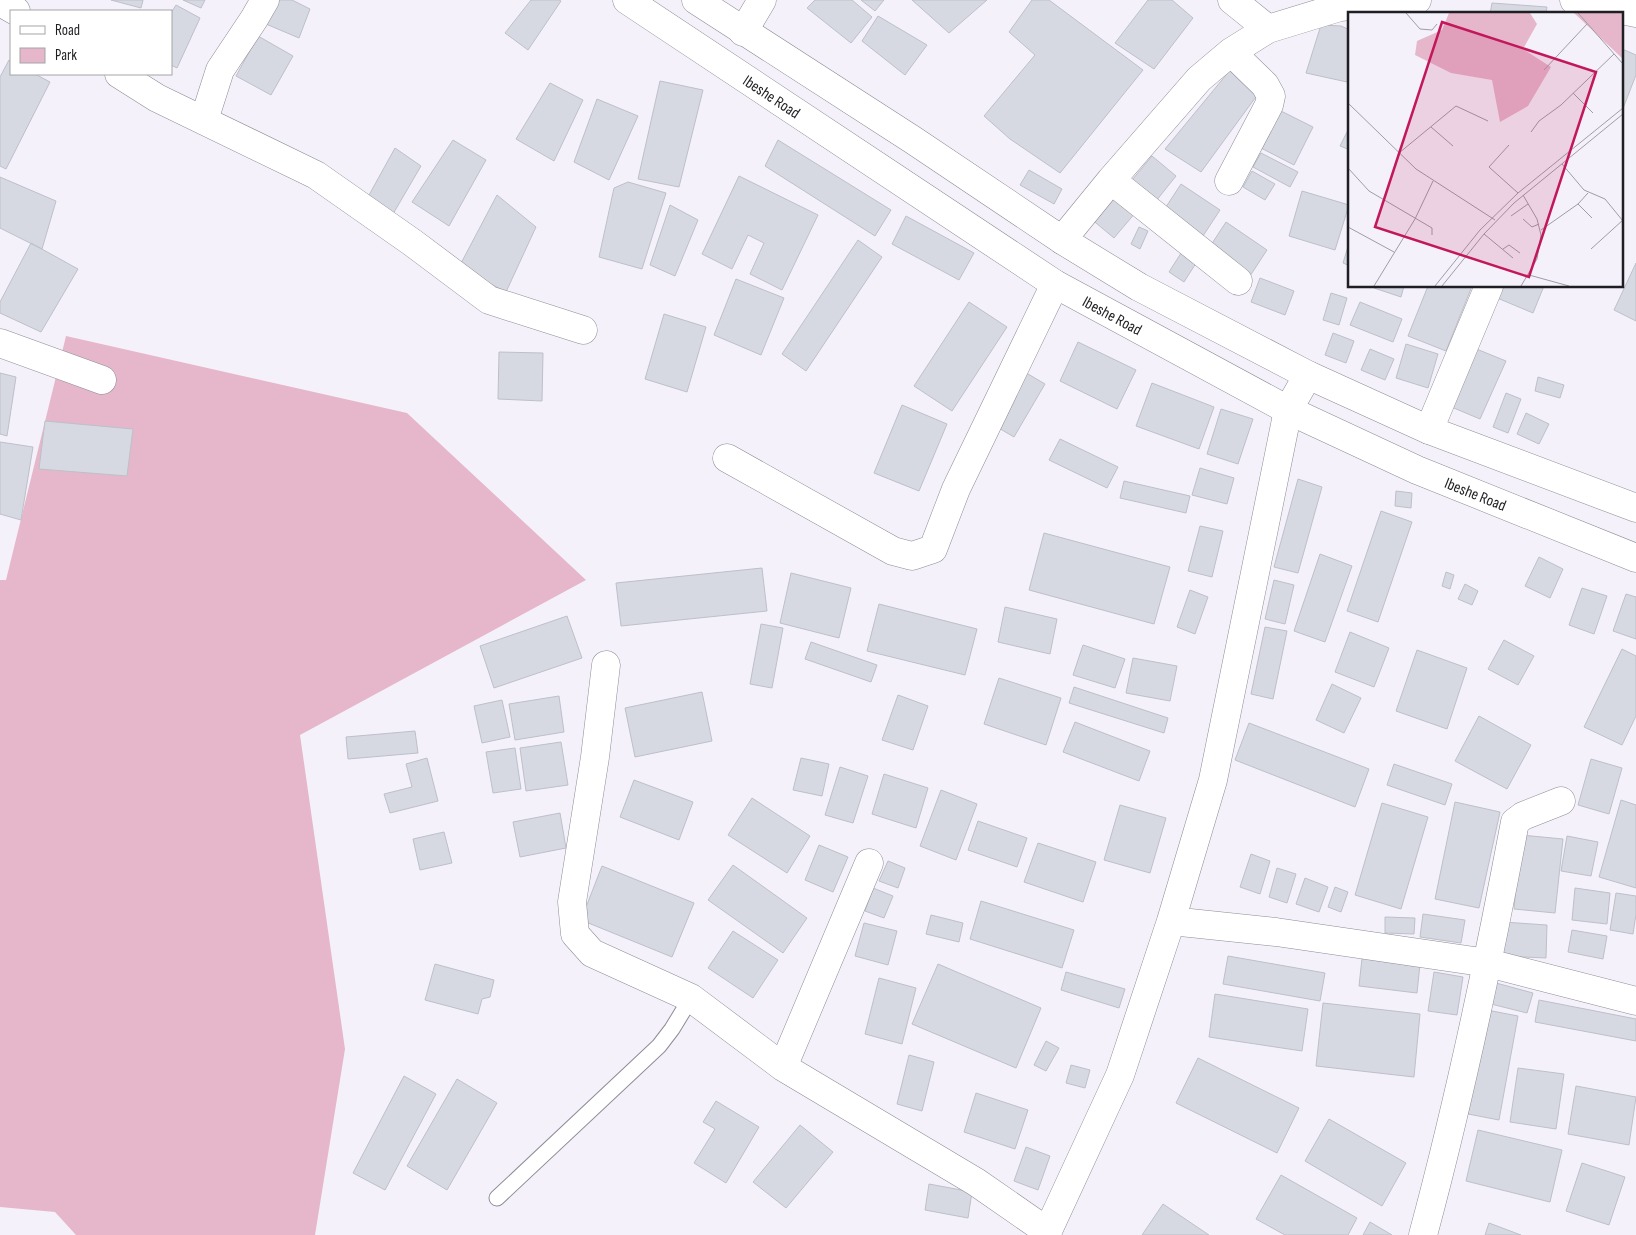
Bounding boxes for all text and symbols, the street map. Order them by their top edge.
legend [10,10,172,75]
inset map [1348,12,1624,288]
text: Road [55,21,80,40]
text: Park [55,46,77,65]
street label: Ibeshe Road [739,72,803,123]
street label: Ibeshe Road [1079,293,1145,340]
street label: Ibeshe Road [1442,474,1509,516]

